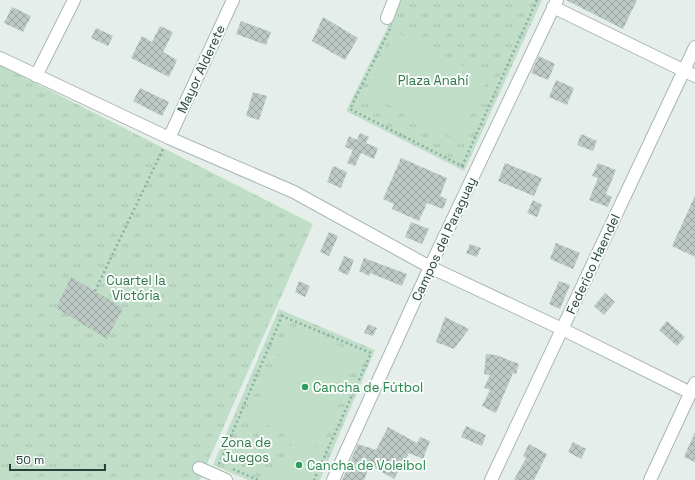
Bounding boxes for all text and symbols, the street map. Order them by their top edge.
street label: Mayor Alderete [173,22,229,116]
park label: Plaza Anahí [398,72,469,89]
street label: Campos del Paraguay [408,174,480,304]
street label: Federico Haendel [562,211,624,317]
park label: Cuartel la Victória [106,272,166,304]
place label: Cancha de Fútbol [313,379,423,396]
marker: Cancha de Fútbol [300,382,310,392]
park label: Zona de Juegos [221,434,271,466]
scale bar [10,446,105,472]
text: 50 m [16,452,44,468]
place label: Cancha de Voleibol [307,457,426,474]
marker: Cancha de Voleibol [294,460,304,470]

